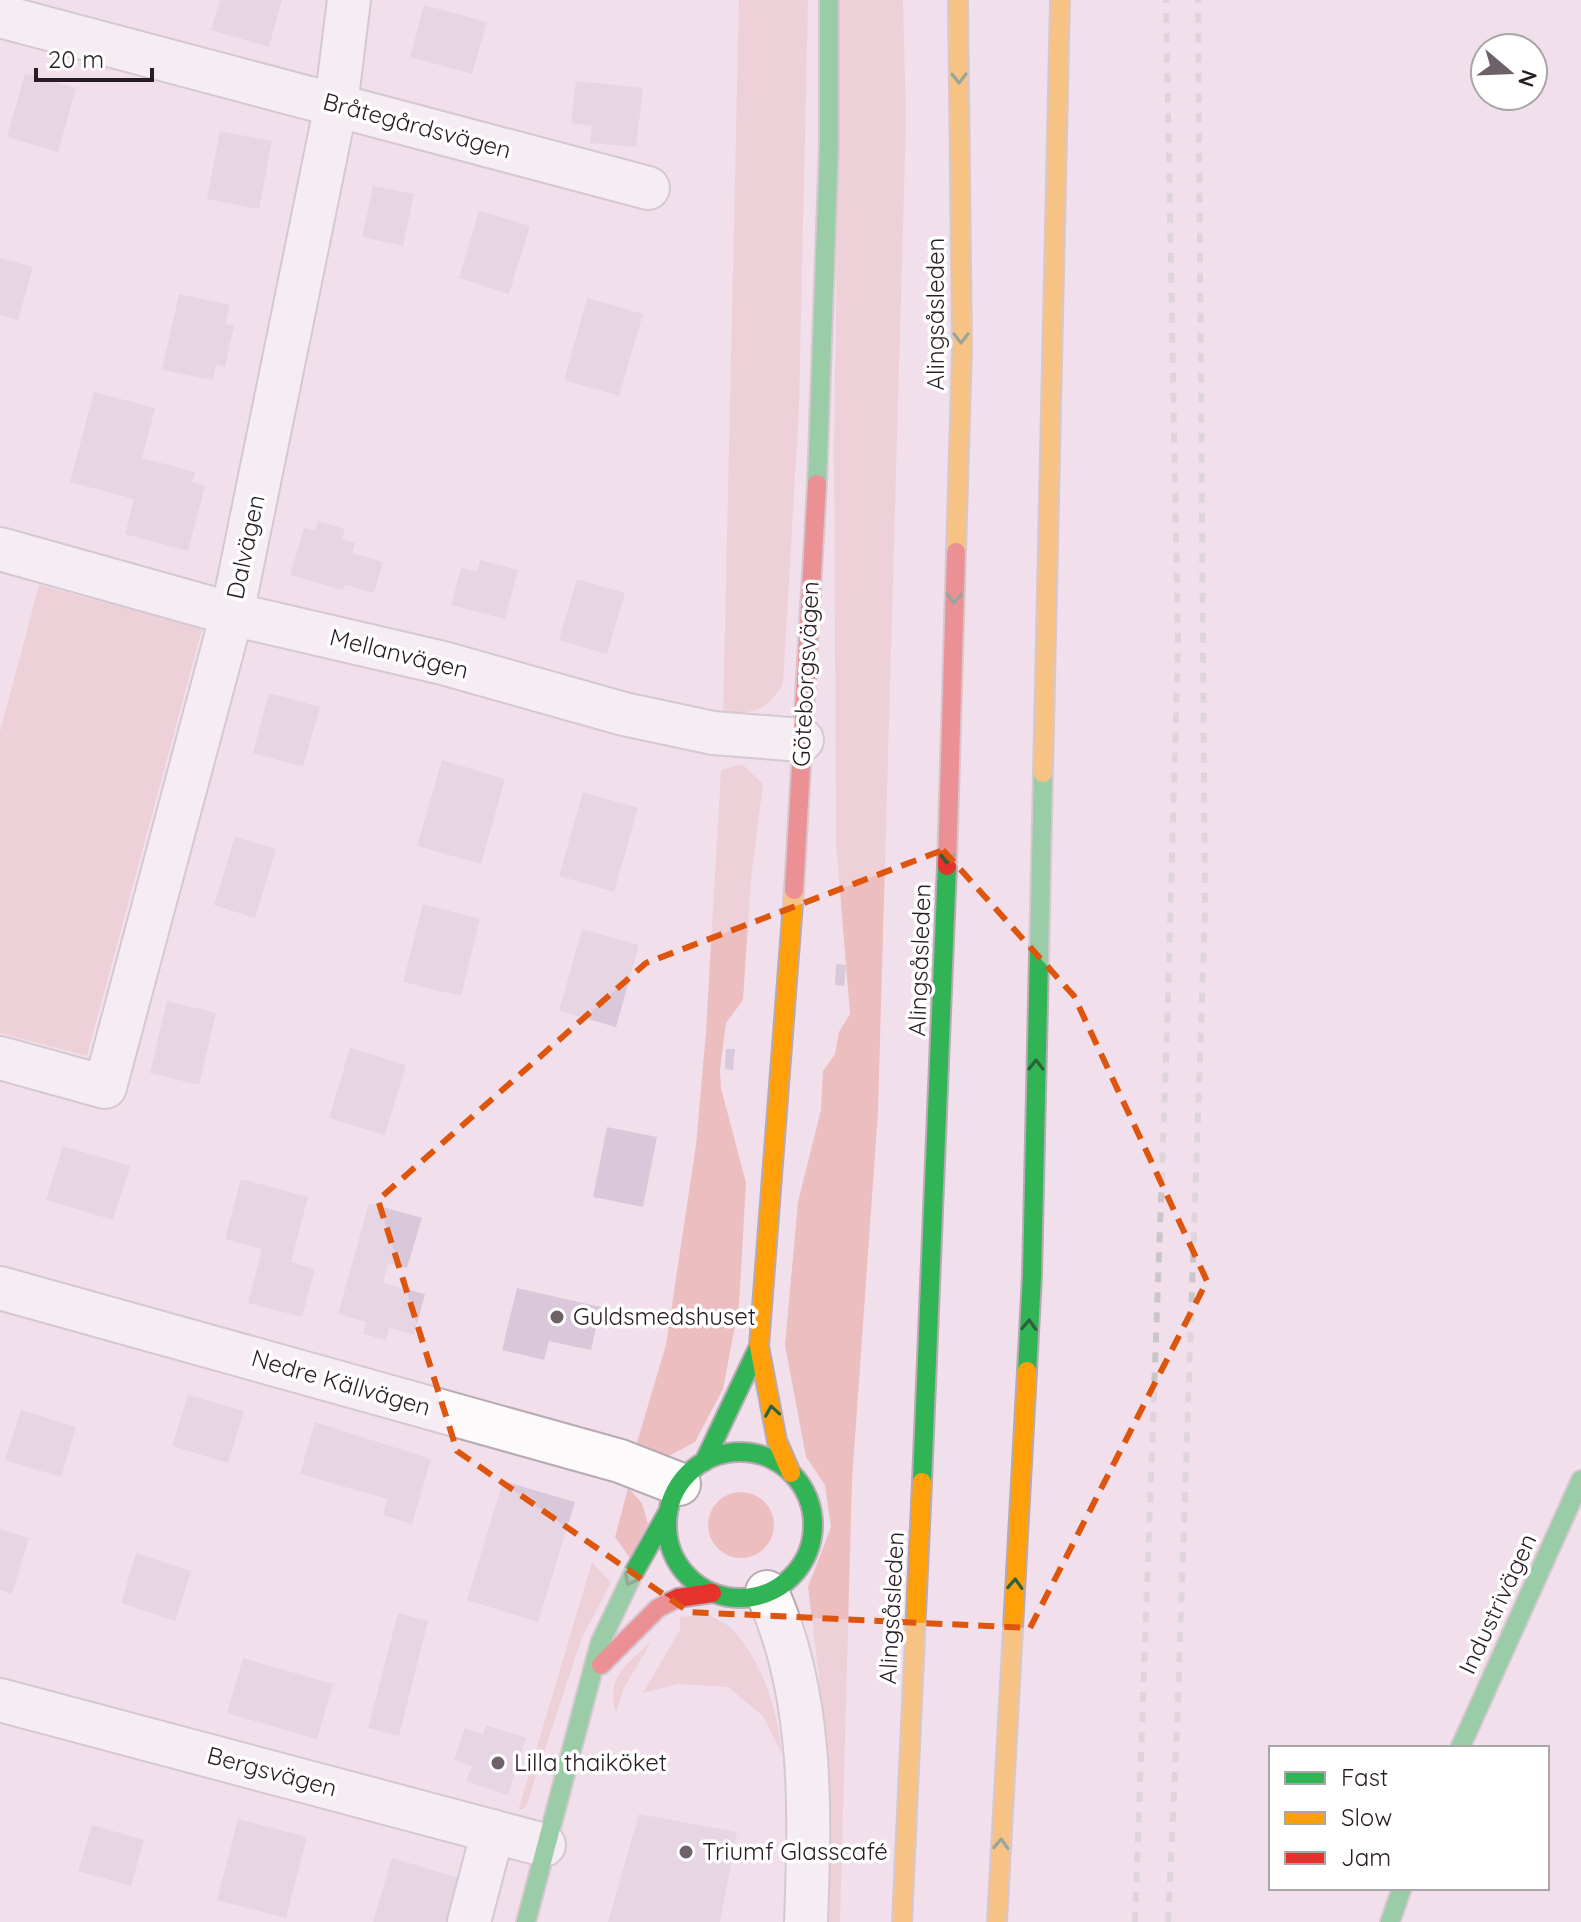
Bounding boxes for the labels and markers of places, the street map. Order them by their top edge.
place label: Guldsmedshuset [573,1301,756,1331]
marker: Guldsmedshuset [548,1308,566,1326]
place label: Lilla thaiköket [514,1747,667,1777]
marker: Lilla thaiköket [489,1754,507,1772]
place label: Triumf Glasscafé [702,1836,888,1866]
marker: Triumf Glasscafé [677,1843,695,1861]

